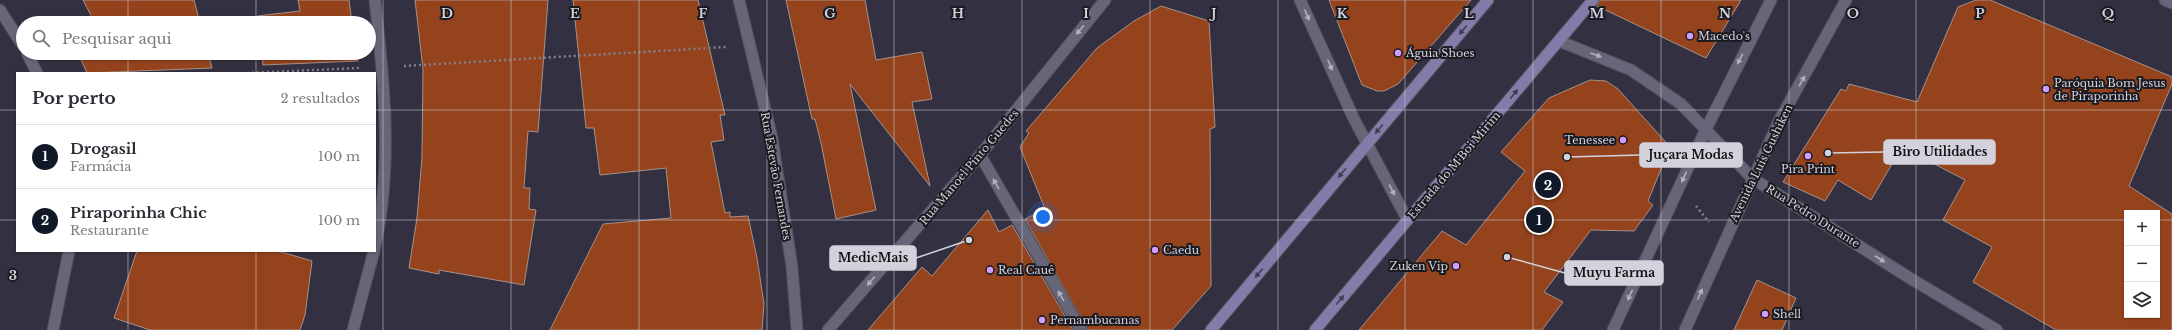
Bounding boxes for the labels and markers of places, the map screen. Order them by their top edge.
place label: Macedo's [1698,29,1750,43]
marker: Macedo's [1685,31,1695,41]
place label: Águia Shoes [1405,46,1475,60]
marker: Águia Shoes [1393,48,1403,58]
place label: Paróquia Bom Jesus de Piraporinha [2054,76,2166,103]
marker: Paróquia Bom Jesus de Piraporinha [2041,84,2051,94]
place label: Tenessee [1565,133,1615,147]
marker: Tenessee [1618,135,1628,145]
callout: Biro Utilidades [1884,140,1995,164]
callout: Juçara Modas [1640,143,1742,167]
marker: Pira Print [1803,151,1813,161]
place label: Pira Print [1781,162,1836,176]
pin: 2 [1535,170,1561,200]
pin: 1 [1526,205,1552,235]
place label: Caedu [1163,243,1200,257]
marker: Caedu [1150,245,1160,255]
callout: MedicMais [830,246,916,270]
place label: Zuken Vip [1390,259,1448,273]
marker: Zuken Vip [1451,261,1461,271]
callout: Muyu Farma [1565,261,1663,285]
place label: Real Cauê [998,263,1054,277]
marker: Real Cauê [985,265,995,275]
place label: Shell [1773,307,1802,321]
marker: Shell [1760,309,1770,319]
place label: Pernambucanas [1050,313,1139,327]
marker: Pernambucanas [1037,315,1047,325]

